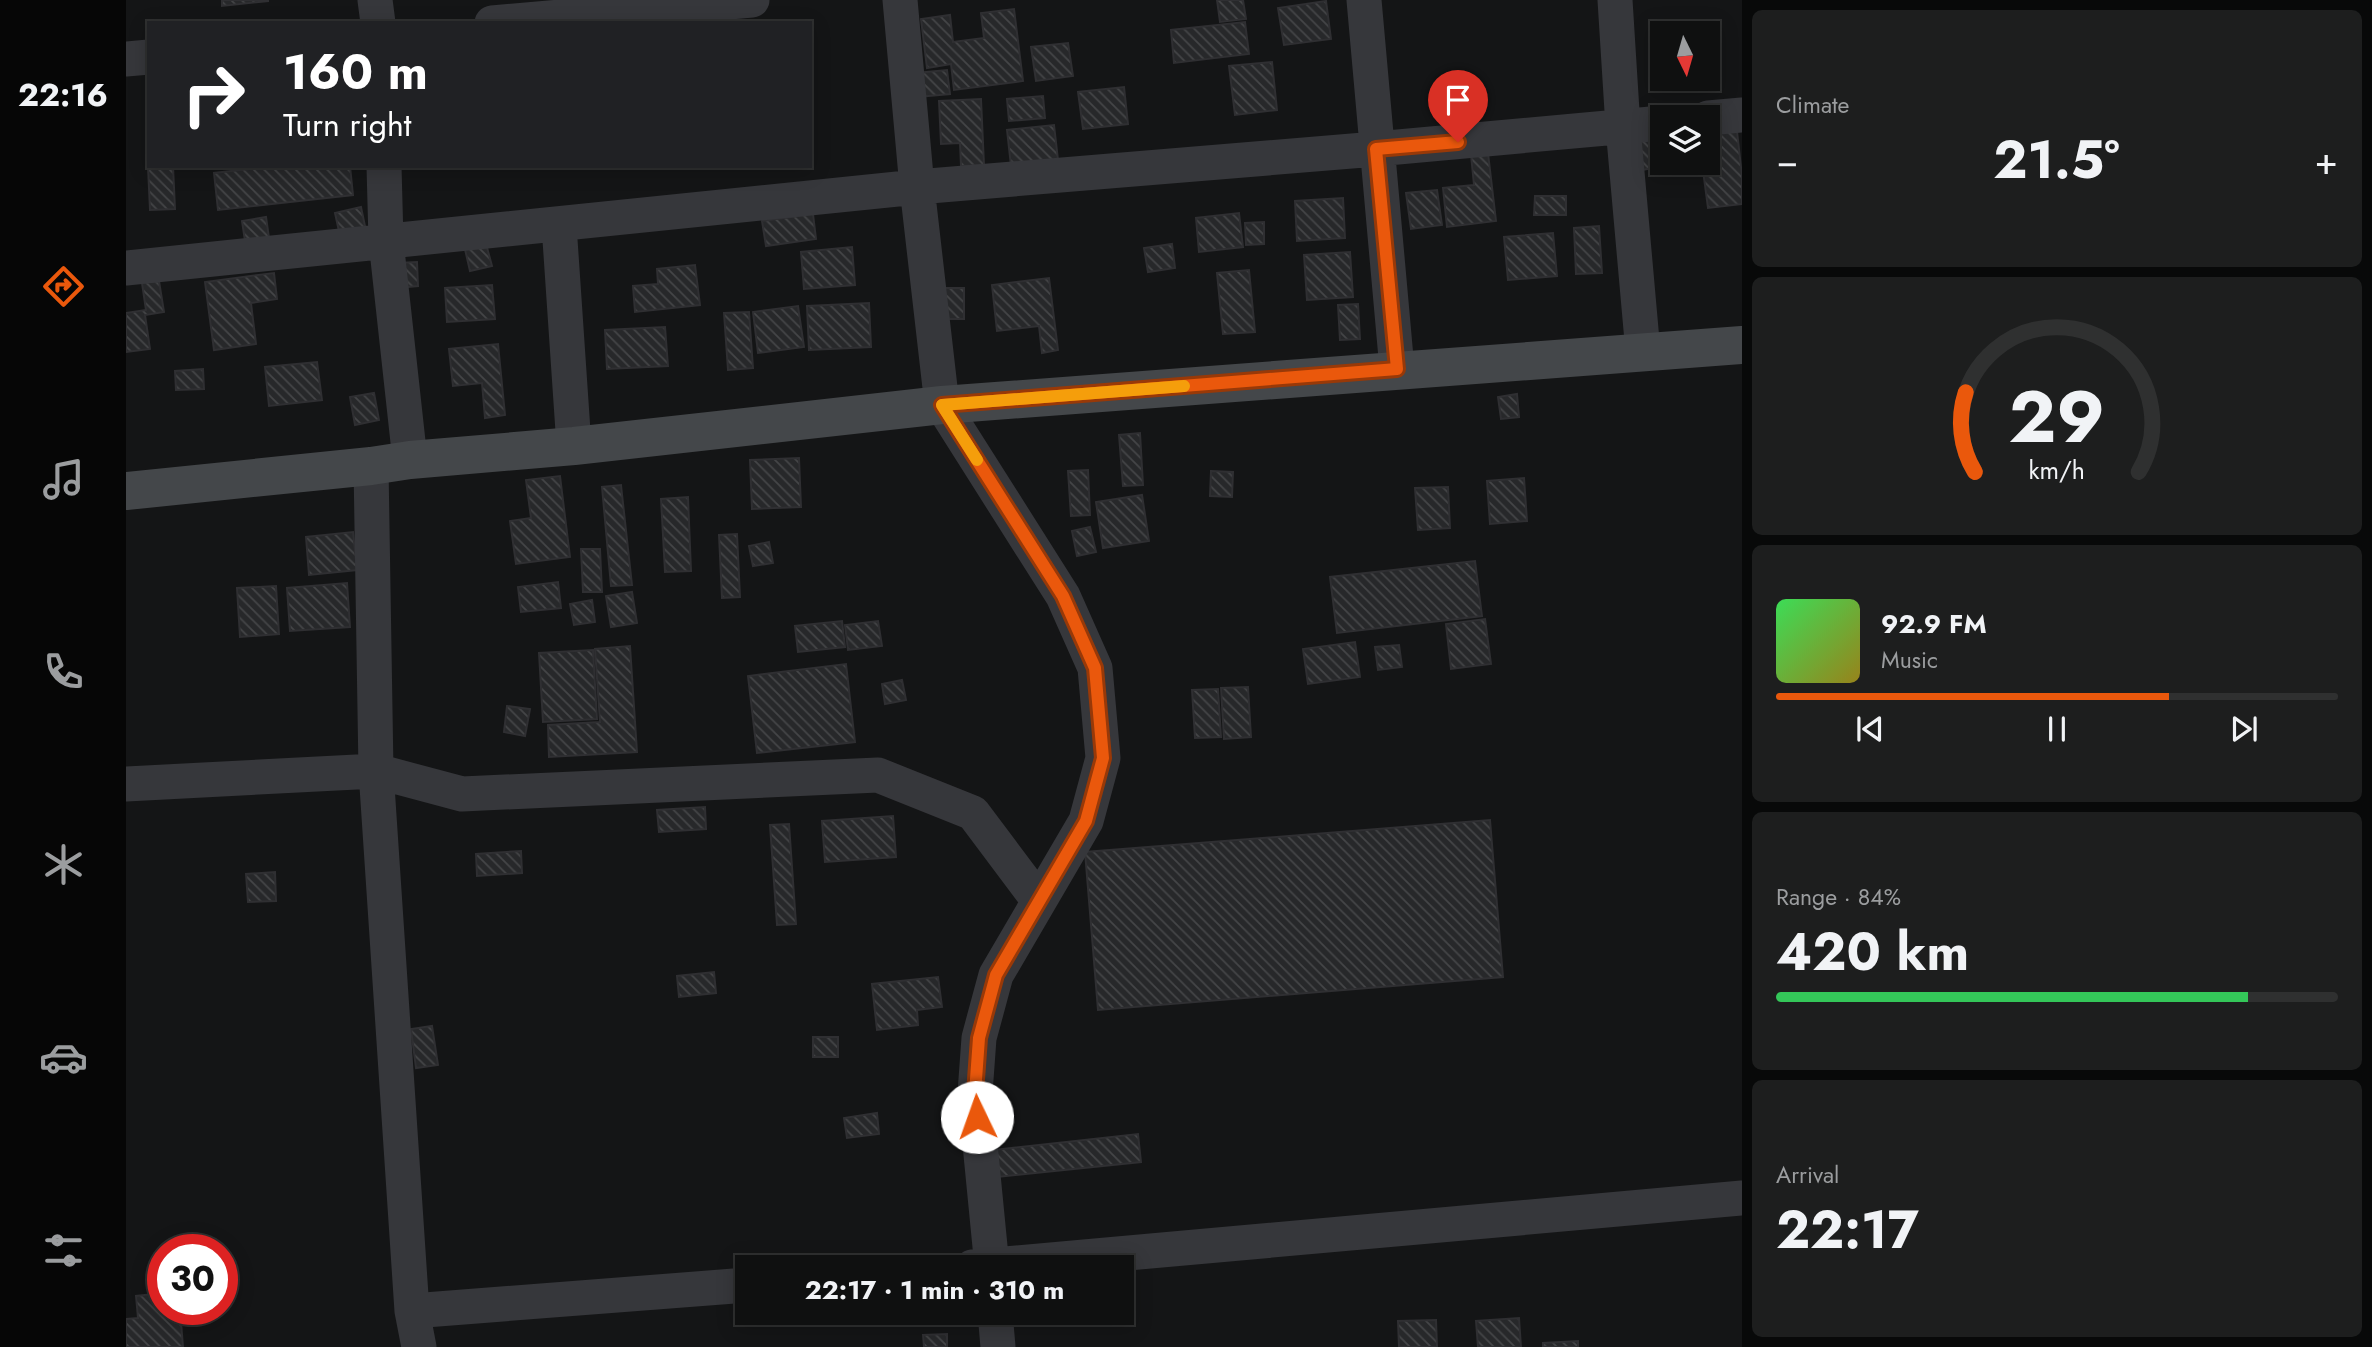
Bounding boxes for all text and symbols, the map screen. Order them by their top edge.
north arrow [1650,21,1720,91]
map controls [1650,21,1720,175]
text: 160 m [283,37,428,107]
icon: right [168,49,259,140]
pin [1428,70,1488,142]
text: 22:16 [18,72,108,118]
icon: arrive [1439,81,1477,119]
text: Climate [1776,88,1849,122]
text: Turn right [283,102,412,148]
button: layers [1650,105,1720,175]
text: 21.5° [1993,122,2120,198]
text: − [1776,133,1798,188]
text: + [2315,133,2338,188]
icon: directions [39,262,88,311]
text: 29 [2009,365,2105,470]
text: km/h [2029,452,2085,488]
icon: music [39,455,88,504]
text: 92.9 FM [1881,605,1987,643]
text: Music [1881,643,1938,677]
icon: phone [39,647,88,696]
icon: previous [1851,710,1889,748]
icon: pause [2038,710,2076,748]
icon: next [2225,710,2263,748]
icon: climate [39,840,88,889]
text: Range · 84% [1776,880,1901,914]
text: 420 km [1776,914,1969,990]
icon: car [39,1033,88,1082]
position arrow [940,1080,1014,1154]
text: Arrival [1776,1158,1839,1192]
text: 22:17 [1776,1192,1919,1268]
icon: filters [39,1226,88,1275]
speed limit sign: 30 [147,1234,238,1325]
text: 22:17 · 1 min · 310 m [805,1271,1064,1309]

